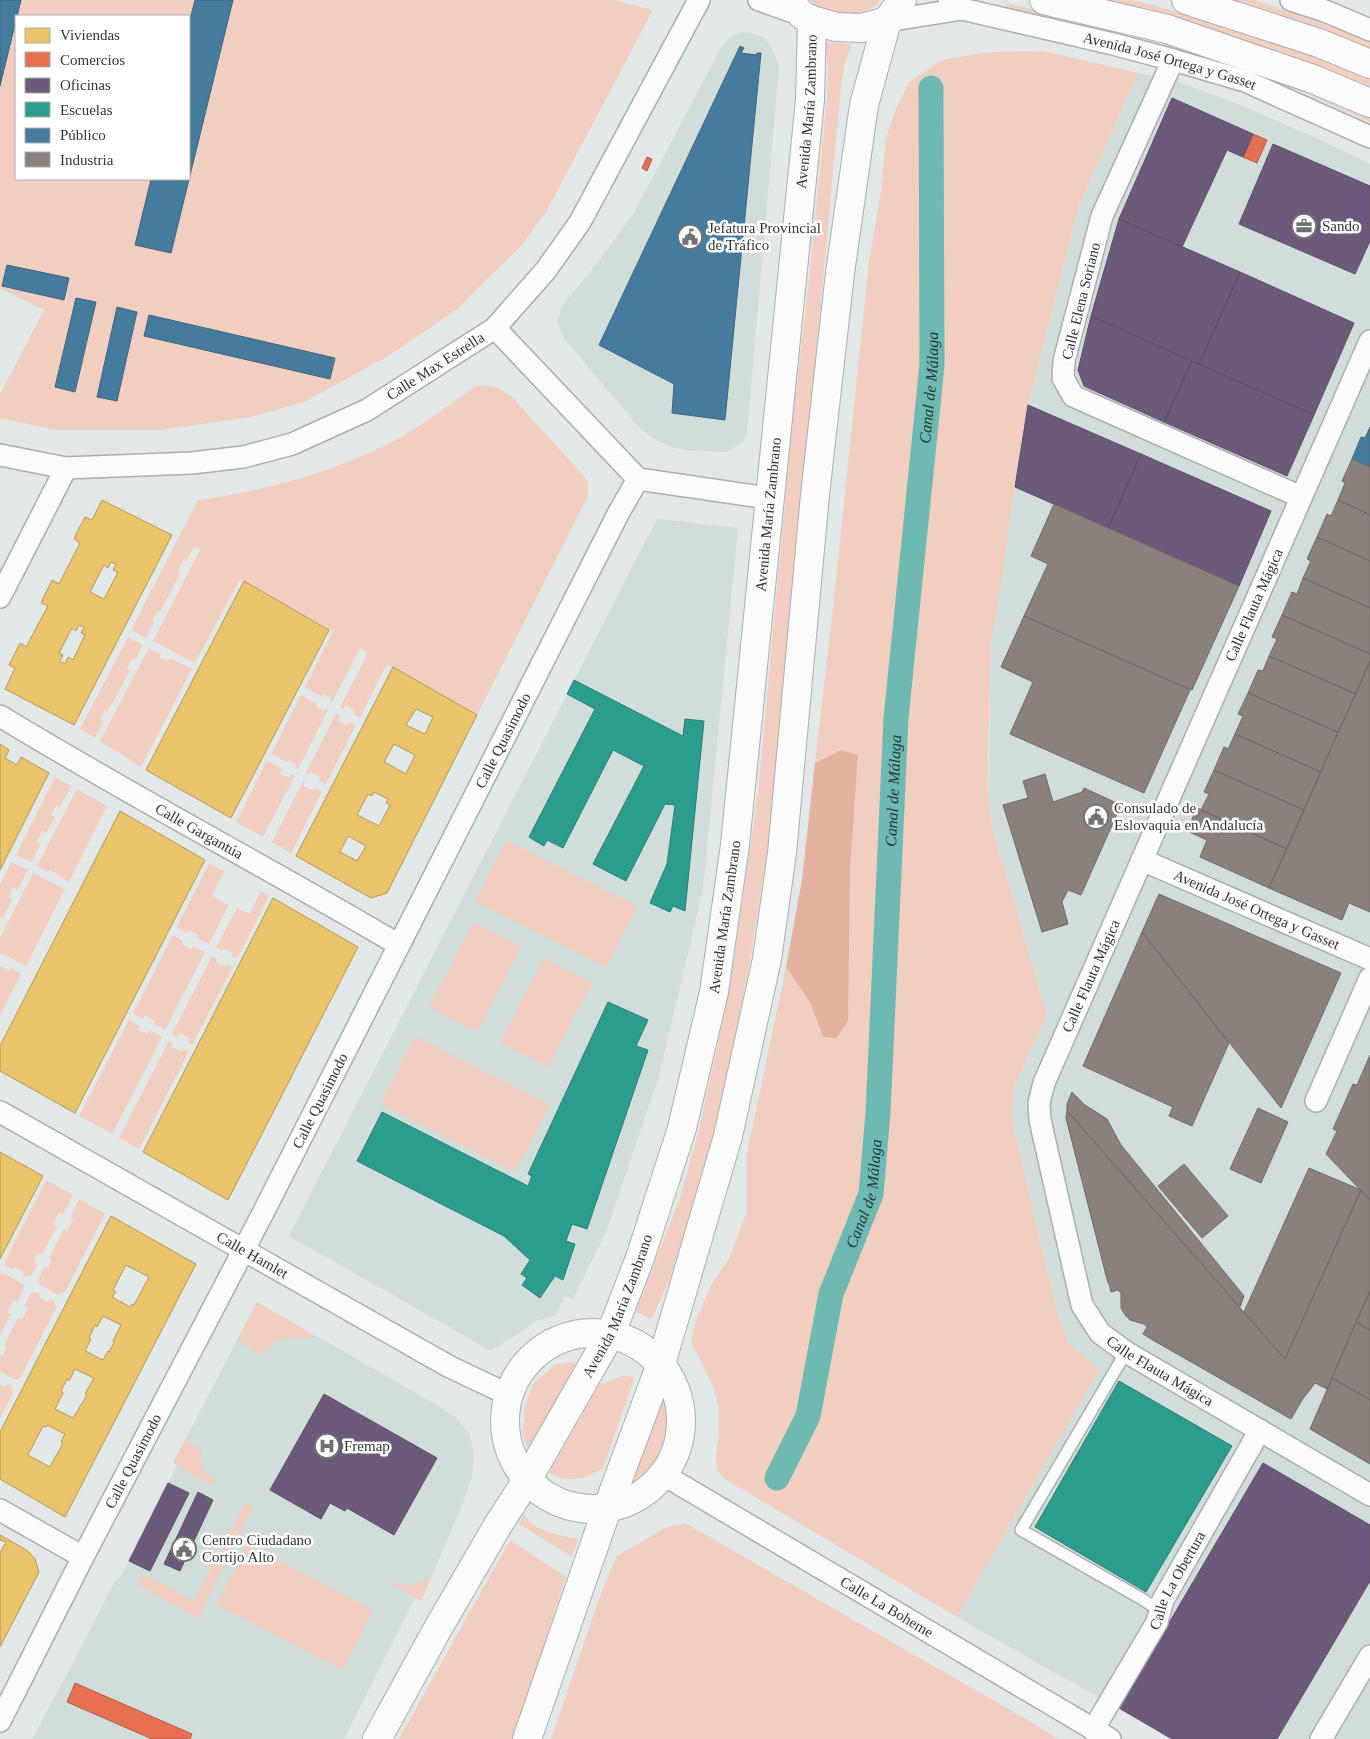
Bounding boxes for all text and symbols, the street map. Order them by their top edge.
legend [15,15,190,180]
text: Viviendas [60,27,120,43]
street label: Avenida José Ortega y Gasset [1082,29,1260,93]
street label: Avenida María Zambrano [793,34,820,189]
text: Comercios [60,52,125,68]
text: Oficinas [60,77,111,93]
text: Escuelas [60,102,113,118]
text: Público [60,127,106,143]
text: Industria [60,152,114,168]
office icon: Sando [1291,213,1317,239]
place label: Sando [1322,218,1360,234]
place label: Jefatura Provincial de Tráfico [708,220,821,253]
public building icon: Jefatura Provincial de Tráfico [677,224,703,250]
street label: Calle Elena Soriano [1059,241,1103,361]
street label: Calle Max Estrella [384,329,487,403]
water label: Canal de Málaga [916,332,942,444]
street label: Avenida María Zambrano [753,437,784,592]
street label: Calle Flauta Mágica [1222,546,1286,664]
street label: Calle Quasimodo [472,690,534,791]
water label: Canal de Málaga [882,734,905,847]
street label: Calle Gargantúa [153,800,246,862]
place label: Consulado de Eslovaquia en Andalucía [1114,800,1263,833]
public building icon: Consulado de Eslovaquia en Andalucía [1083,804,1109,830]
street label: Avenida María Zambrano [706,840,743,995]
street label: Avenida José Ortega y Gasset [1171,867,1343,953]
street label: Calle Flauta Mágica [1059,917,1123,1035]
street label: Calle Quasimodo [289,1050,351,1151]
water label: Canal de Málaga [842,1139,885,1250]
street label: Calle Hamlet [214,1228,292,1282]
street label: Avenida María Zambrano [579,1232,655,1380]
street label: Calle Flauta Mágica [1103,1332,1216,1409]
street label: Calle Quasimodo [102,1411,165,1511]
hospital icon: Fremap [314,1433,340,1459]
place label: Fremap [344,1438,390,1454]
street label: Calle La Obertura [1146,1528,1209,1633]
place label: Centro Ciudadano Cortijo Alto [202,1532,312,1565]
public building icon: Centro Ciudadano Cortijo Alto [171,1536,197,1562]
street label: Calle La Boheme [838,1573,936,1641]

